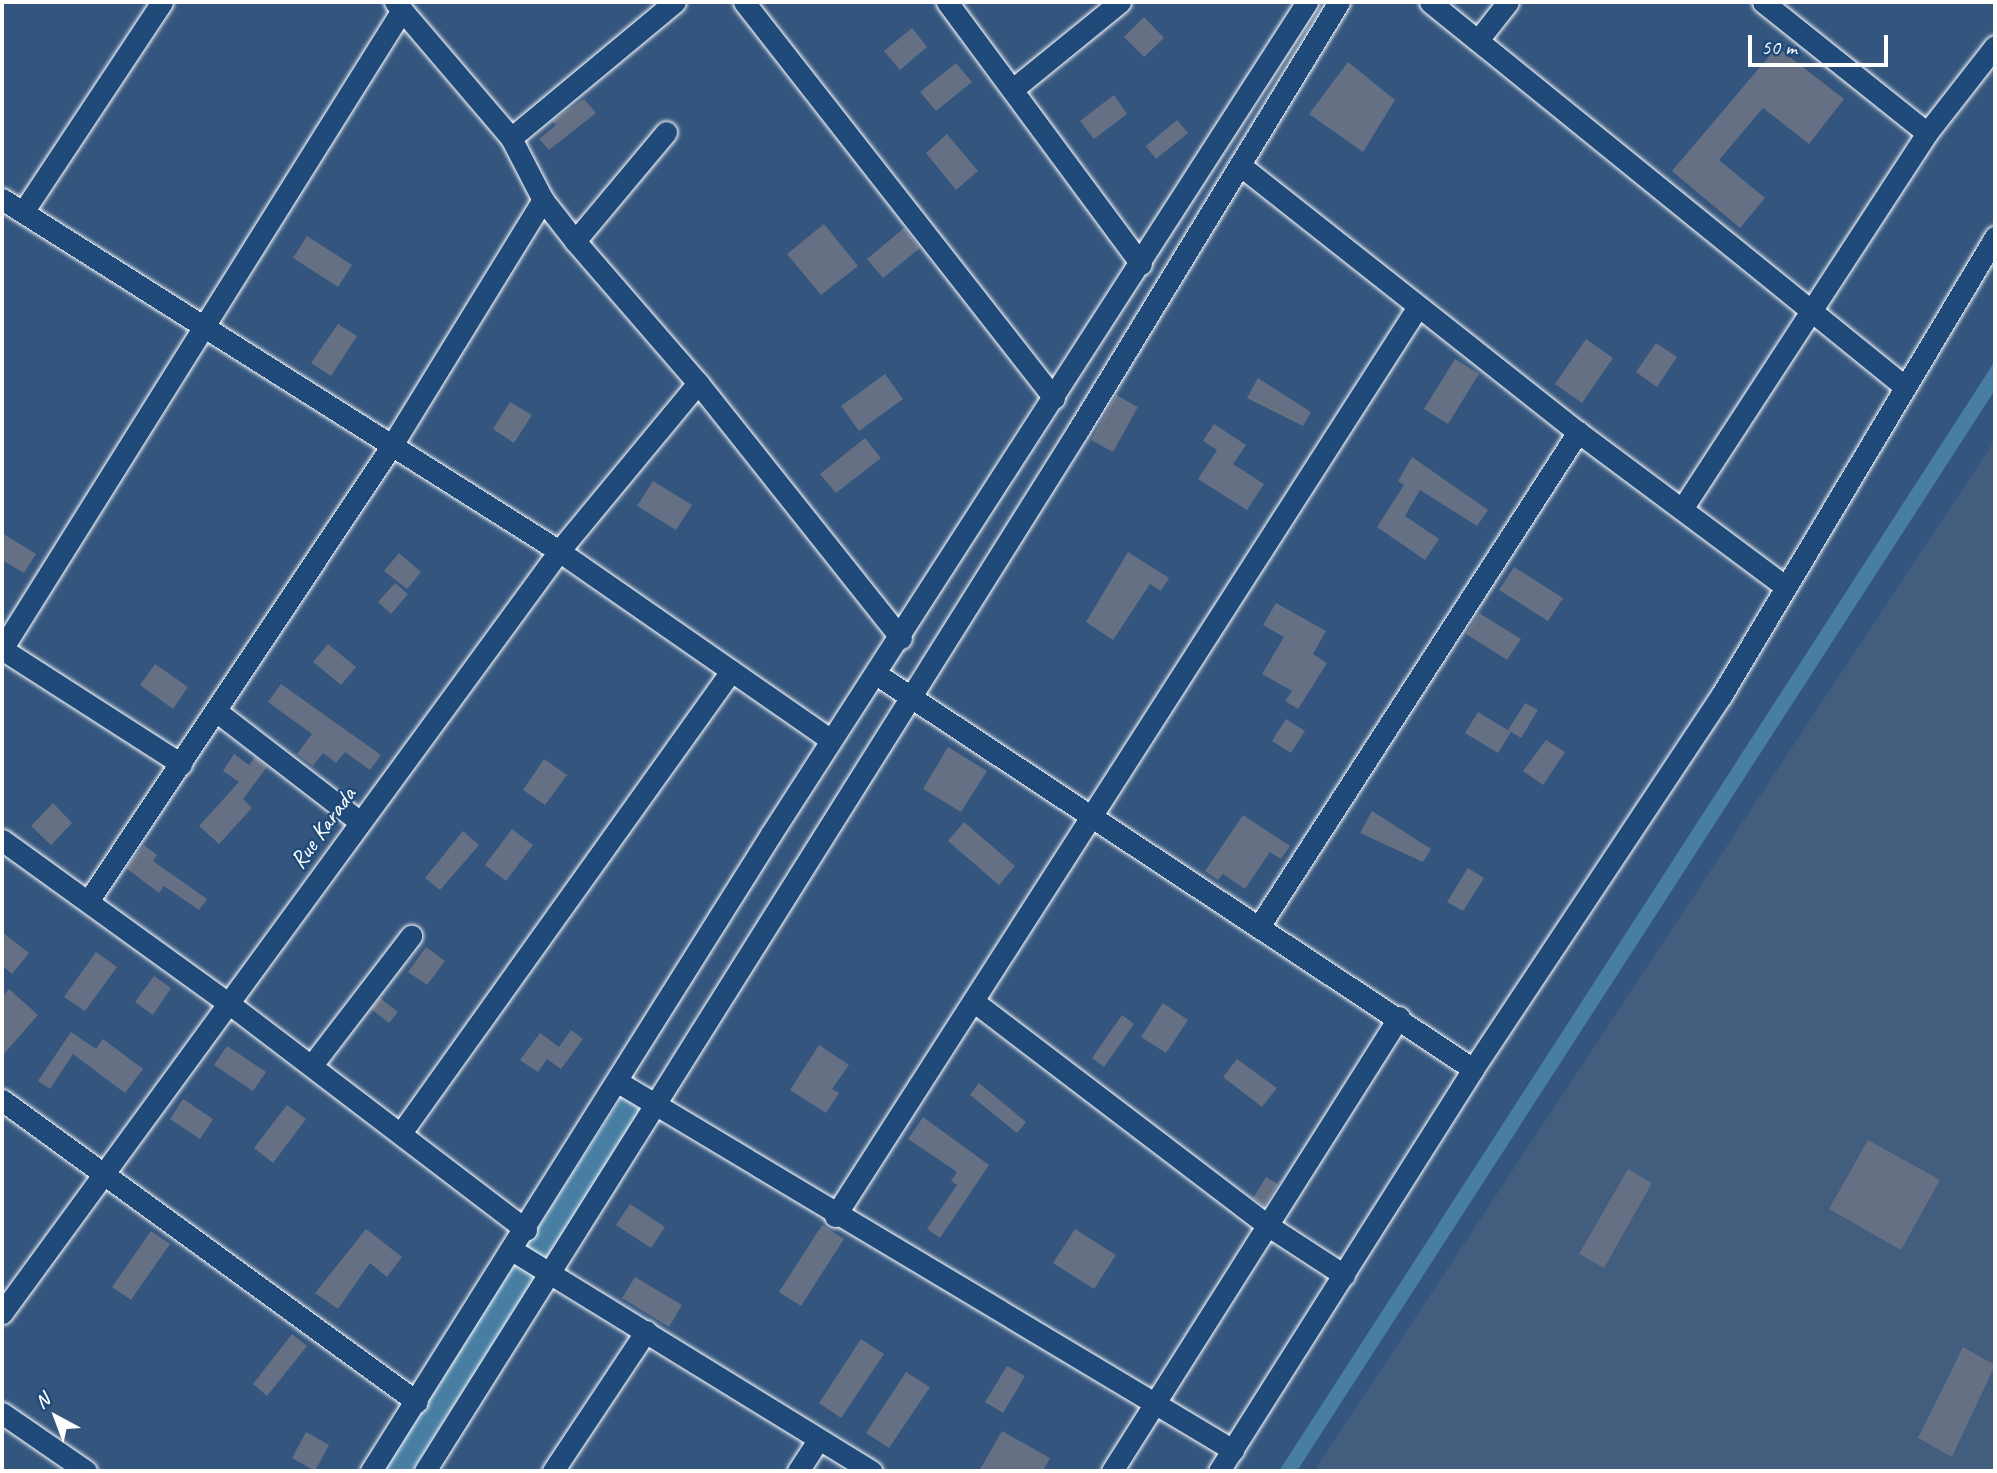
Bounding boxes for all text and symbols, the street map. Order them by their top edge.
scale bar [1752,21,1892,65]
text: 50 m [1761,34,1797,60]
street label: Rue Karada [284,782,362,874]
north arrow [21,1382,91,1452]
text: N [30,1388,55,1414]

